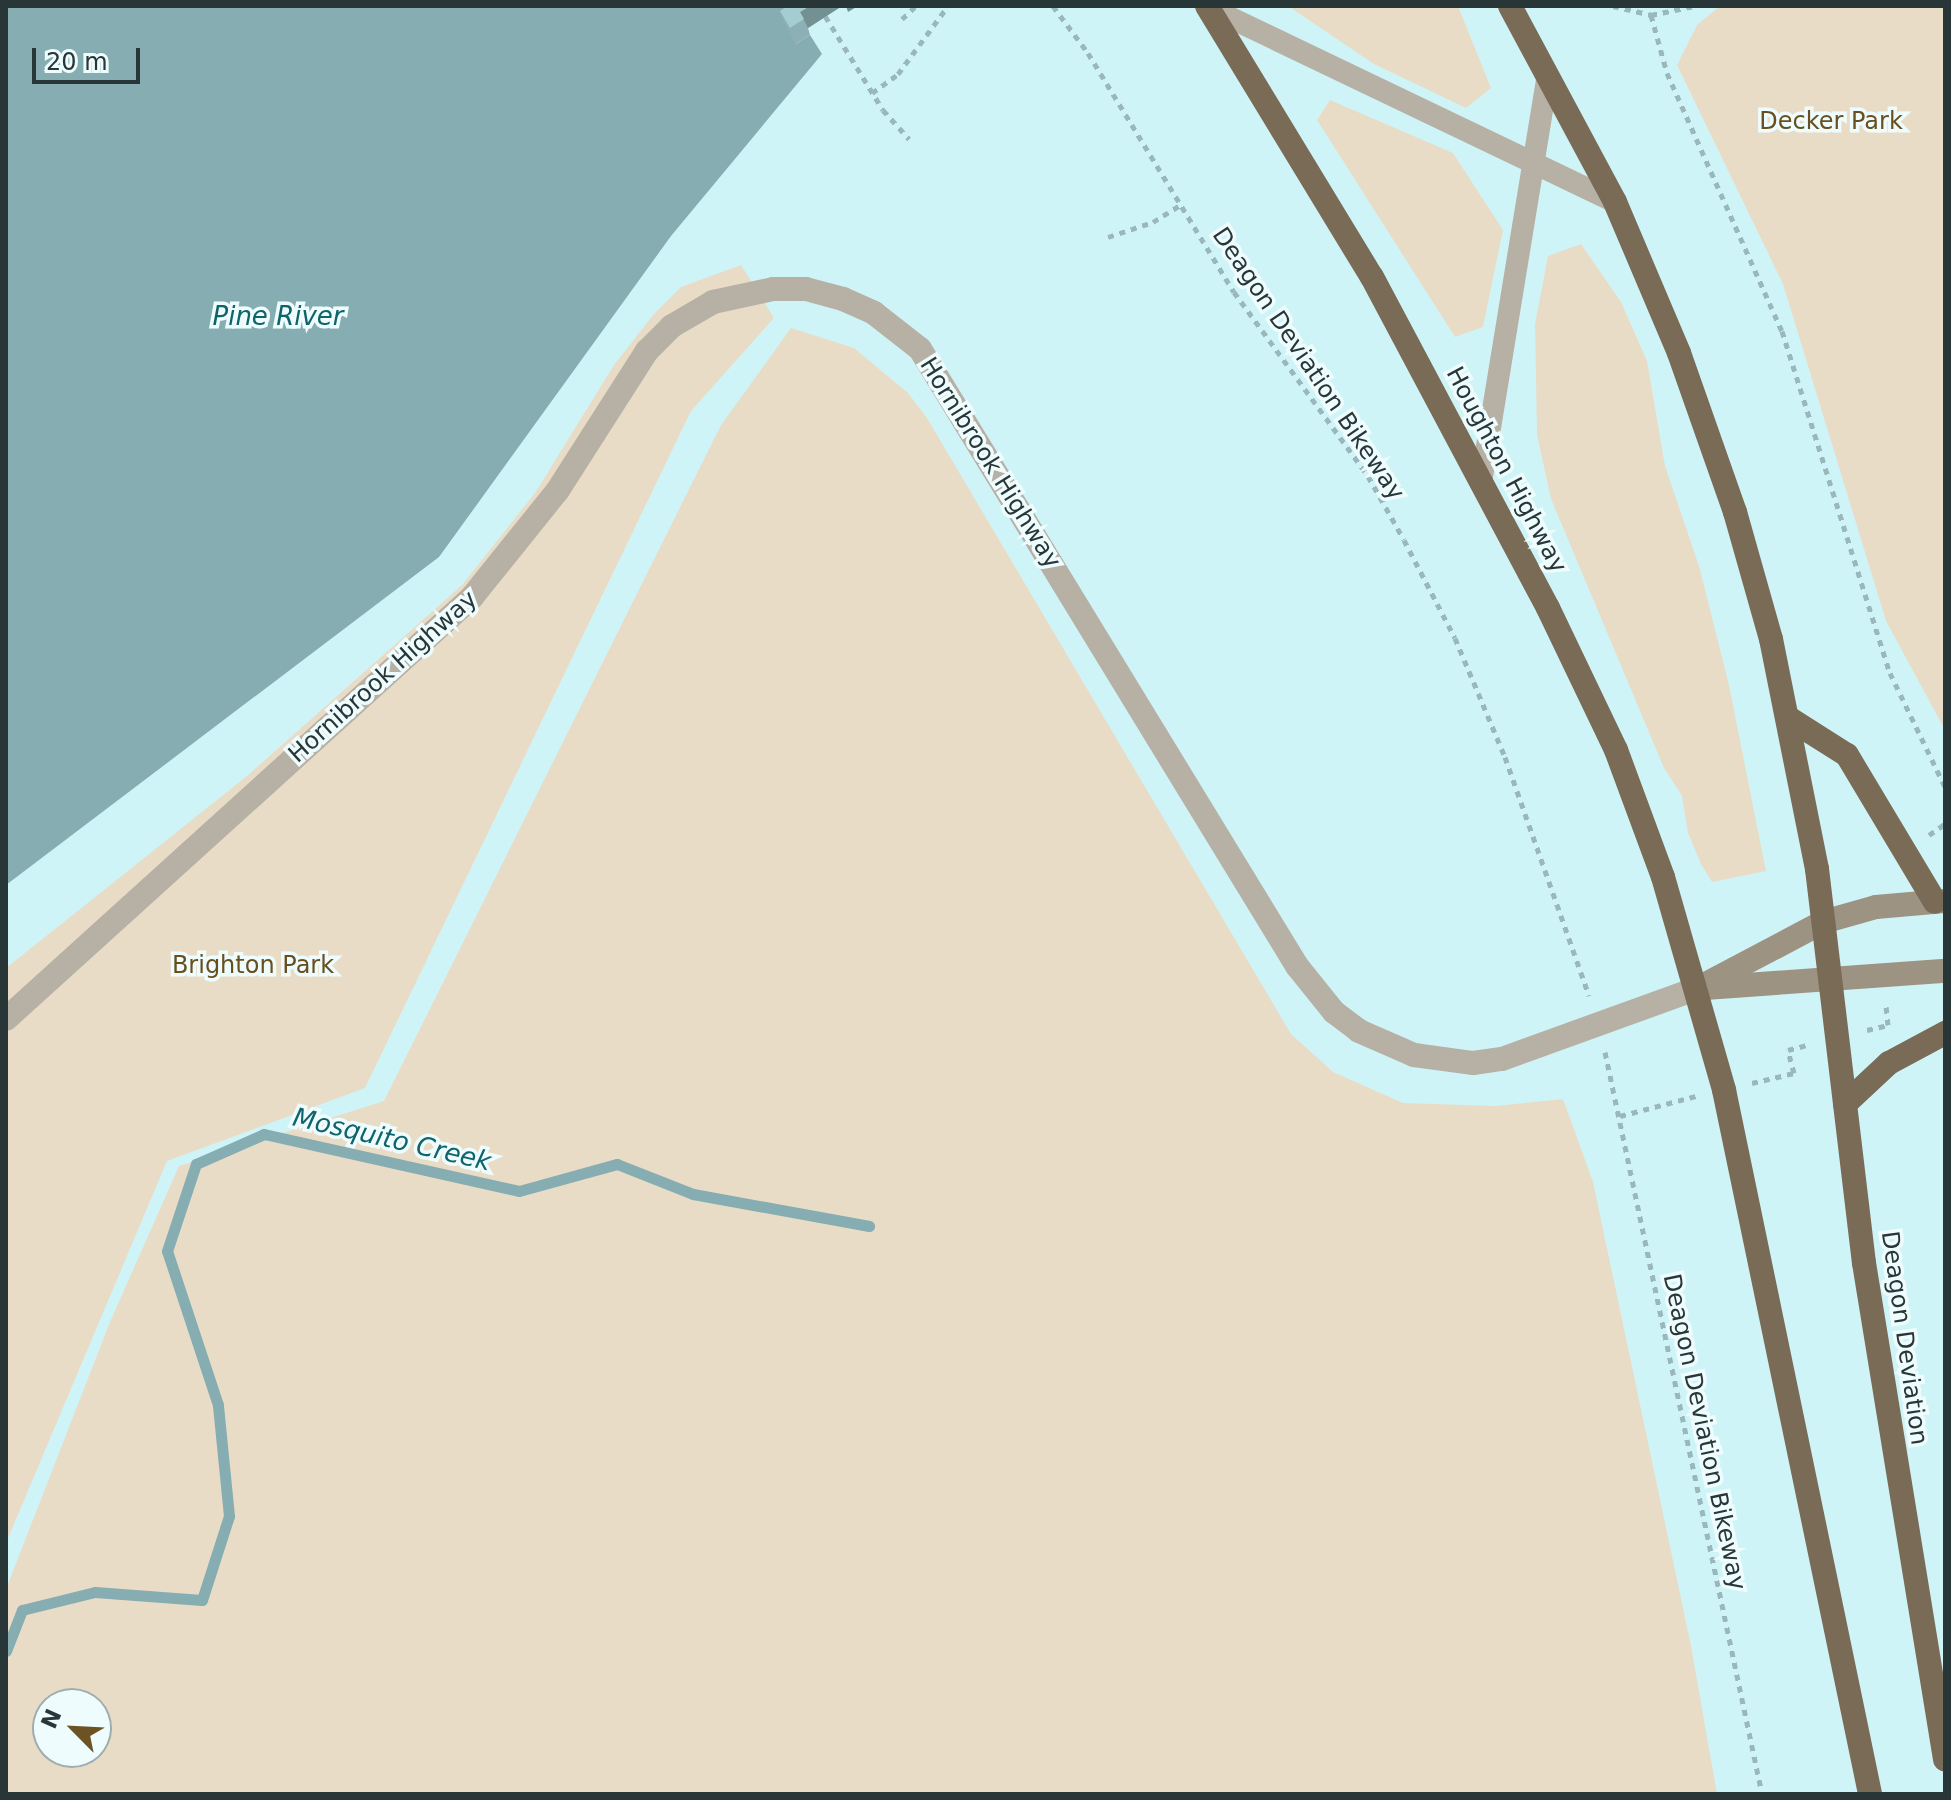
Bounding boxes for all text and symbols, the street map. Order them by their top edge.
scale bar [36,32,144,82]
text: 20 m [46,48,108,76]
park label: Decker Park [1759,108,1903,136]
street label: Deagon Deviation Bikeway [1206,222,1410,506]
water label: Pine River [212,301,344,333]
street label: Hornibrook Highway [913,352,1067,574]
street label: Houghton Highway [1440,362,1572,578]
street label: Hornibrook Highway [283,585,483,769]
park label: Brighton Park [172,952,334,980]
water label: Mosquito Creek [290,1102,494,1178]
street label: Deagon Deviation [1875,1229,1933,1447]
street label: Deagon Deviation Bikeway [1656,1271,1752,1593]
north arrow [32,1688,112,1768]
text: N [36,1705,67,1732]

